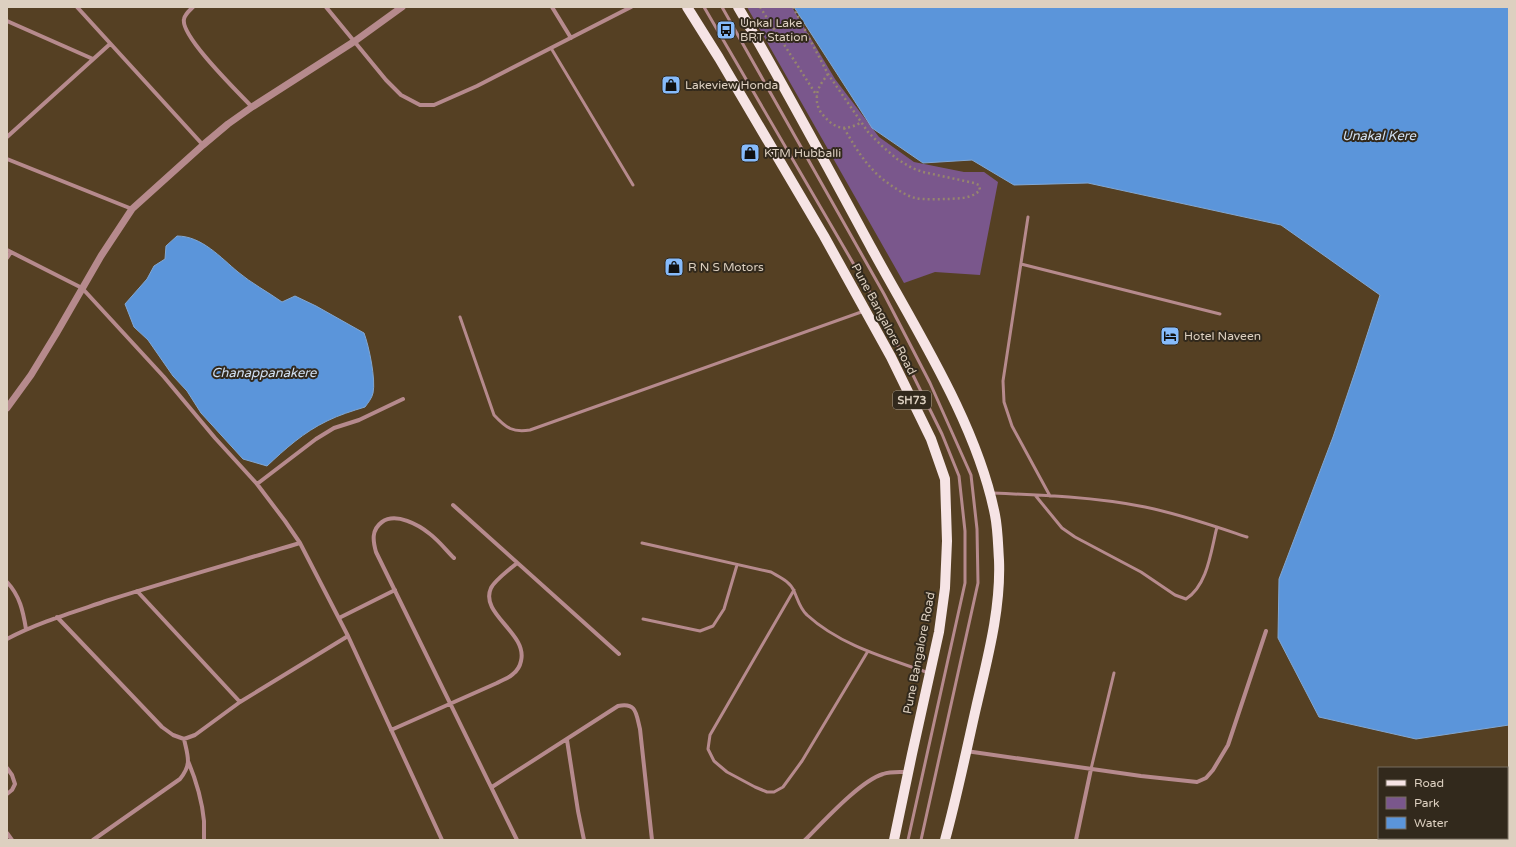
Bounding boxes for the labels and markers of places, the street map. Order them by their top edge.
place label: Unkal Lake BRT Station [740,16,808,44]
bus stop icon: Unkal Lake BRT Station [715,19,737,41]
shop icon: Lakeview Honda [660,74,682,96]
place label: Lakeview Honda [685,78,778,92]
shop icon: KTM Hubballi [739,142,761,164]
place label: KTM Hubballi [764,146,841,160]
shop icon: R N S Motors [663,256,685,278]
place label: R N S Motors [688,260,764,274]
hotel icon: Hotel Naveen [1159,325,1181,347]
place label: Hotel Naveen [1184,329,1261,343]

